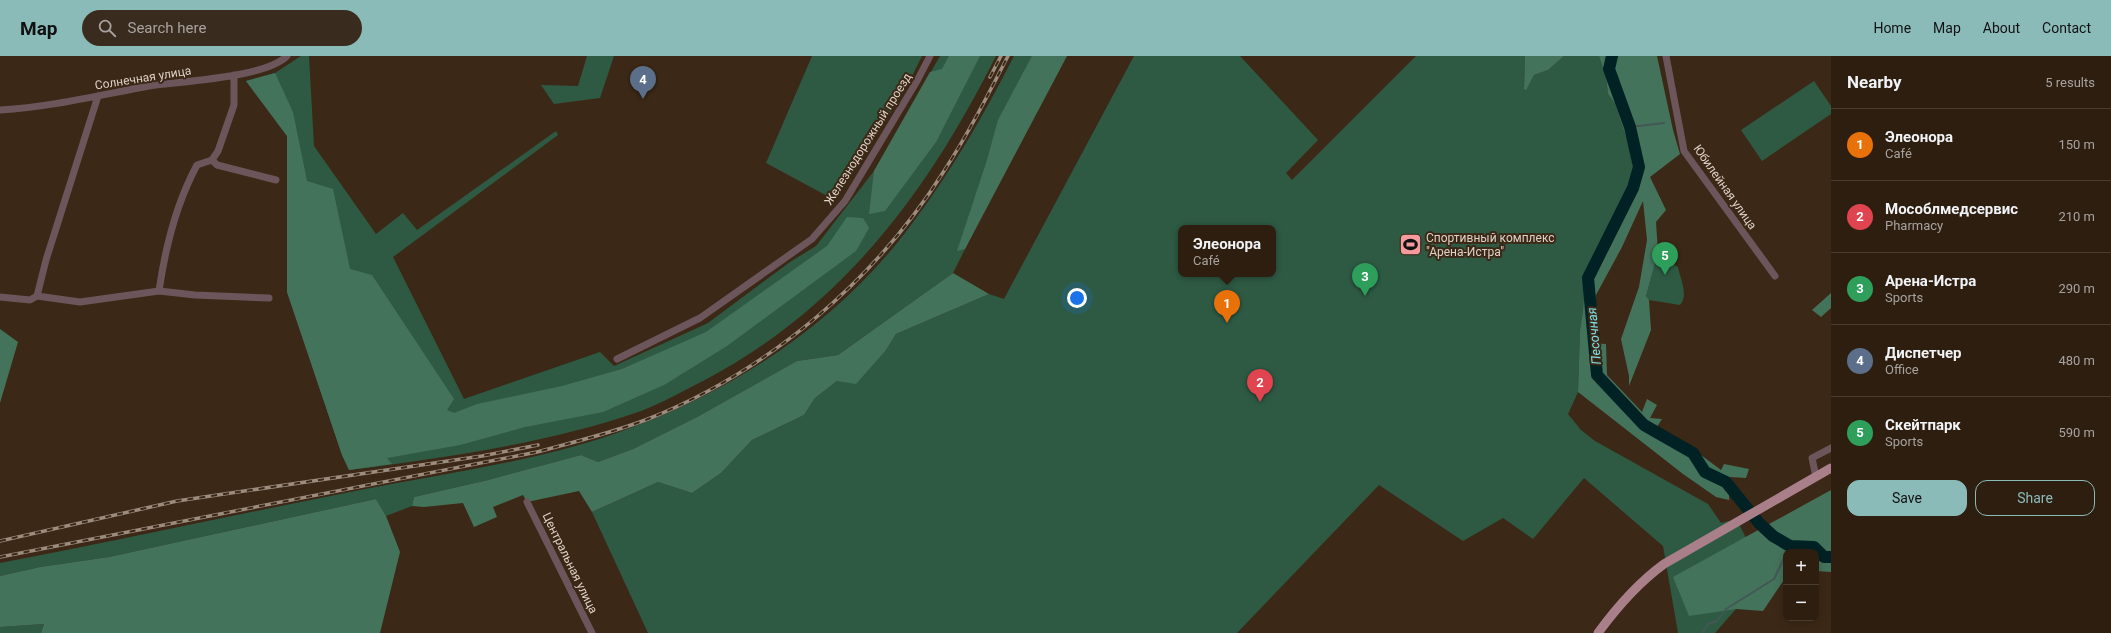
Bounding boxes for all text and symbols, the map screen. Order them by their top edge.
search box [82,10,362,46]
text: Map [20,17,58,40]
icon: search [96,17,118,39]
text: Search here [128,19,206,37]
text: Home [1873,20,1911,36]
text: Map [1933,20,1961,36]
text: About [1983,20,2020,36]
text: Contact [2042,20,2091,36]
street label: Солнечная улица [94,63,192,93]
pin: 4 [630,66,656,99]
street label: Железнодорожный проезд [822,70,914,208]
text: Nearby [1847,72,1902,92]
text: 5 results [2045,75,2095,90]
text: Элеонора [1885,128,1953,146]
text: 1 [1856,137,1864,152]
text: 150 m [2058,137,2095,152]
street label: Юбилейная улица [1690,142,1760,232]
text: Café [1885,146,1912,161]
text: Мособлмедсервис [1885,200,2018,218]
text: 2 [1856,209,1864,224]
text: 210 m [2058,209,2095,224]
text: Pharmacy [1885,218,1943,233]
popup [1178,225,1276,277]
place label: Спортивный комплекс "Арена-Истра" [1426,231,1555,259]
sports icon: Спортивный комплекс "Арена-Истра" [1397,232,1423,258]
text: Элеонора [1193,235,1261,253]
pin: 5 [1652,242,1678,275]
text: Café [1193,253,1220,268]
pin: 3 [1352,263,1378,296]
text: Арена-Истра [1885,272,1976,290]
text: 3 [1856,281,1864,296]
text: 290 m [2058,281,2095,296]
your location [1067,288,1087,308]
pin: 1 [1214,290,1240,323]
text: Sports [1885,290,1923,305]
water label: Песочная [1584,307,1604,365]
text: Диспетчер [1885,344,1962,362]
text: 4 [1856,353,1864,368]
text: 480 m [2058,353,2095,368]
text: Office [1885,362,1919,377]
pin: 2 [1247,369,1273,402]
text: Скейтпарк [1885,416,1961,434]
text: 5 [1856,425,1864,440]
text: 590 m [2058,425,2095,440]
text: Sports [1885,434,1923,449]
button: Save [1847,480,1967,516]
button: Share [1975,480,2095,516]
street label: Центральная улица [539,510,601,616]
map controls [1783,549,1819,621]
button: + [1783,549,1819,585]
button: − [1783,585,1819,621]

